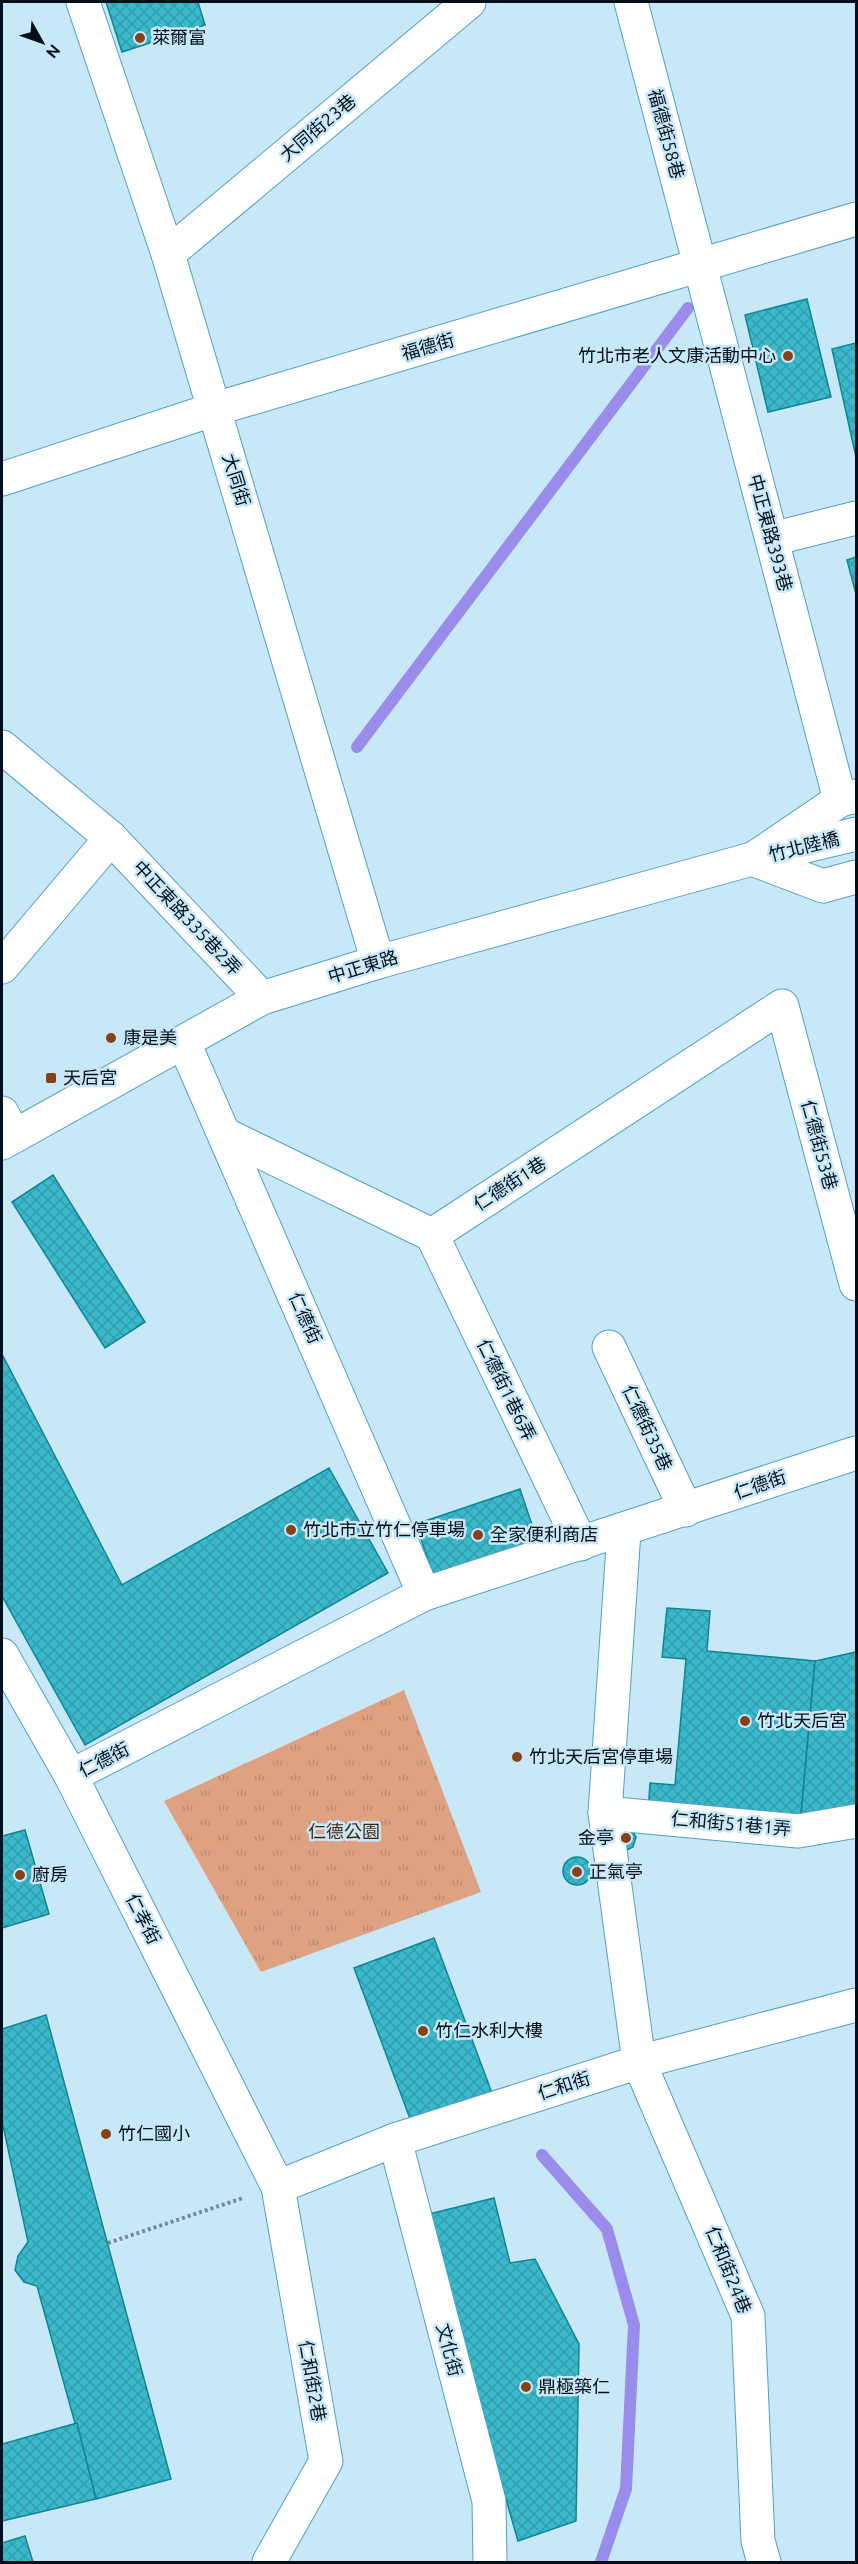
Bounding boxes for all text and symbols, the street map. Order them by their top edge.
north arrow [12,12,72,72]
place label: 萊爾富 [152,27,206,47]
marker: 萊爾富 [133,31,147,45]
text: N [43,41,64,62]
street label: 福德街58巷 [645,87,689,181]
street label: 大同街23巷 [276,90,359,165]
street label: 福德街 [399,329,456,363]
place label: 竹北市老人文康活動中心 [578,345,776,365]
marker: 竹北市老人文康活動中心 [781,349,795,363]
street label: 大同街 [219,451,254,508]
street label: 中正東路393巷 [746,472,796,594]
street label: 竹北陸橋 [766,828,841,864]
street label: 中正東路335巷2弄 [130,856,246,978]
street label: 中正東路 [325,946,400,986]
place label: 康是美 [123,1027,177,1047]
marker: 康是美 [104,1031,118,1045]
place label: 天后宮 [63,1067,117,1087]
marker: 天后宮 [44,1071,58,1085]
street label: 仁德街53巷 [798,1098,842,1192]
street label: 仁德街1巷 [470,1152,549,1214]
street label: 仁德街 [286,1289,326,1346]
street label: 仁德街1巷6弄 [474,1336,540,1444]
street label: 仁德街35巷 [619,1382,676,1474]
street label: 仁德街 [731,1466,788,1502]
place label: 竹北市立竹仁停車場 [303,1519,465,1539]
marker: 竹北市立竹仁停車場 [284,1523,298,1537]
place label: 全家便利商店 [490,1524,598,1544]
marker: 全家便利商店 [471,1528,485,1542]
place label: 竹北天后宮 [757,1710,847,1730]
marker: 竹北天后宮 [738,1714,752,1728]
street label: 仁德街 [75,1738,132,1780]
place label: 竹北天后宮停車場 [529,1746,673,1766]
marker: 竹北天后宮停車場 [510,1750,524,1764]
street label: 仁和街51巷1弄 [670,1808,792,1838]
park label: 仁德公園 [308,1821,380,1841]
place label: 金亭 [578,1827,614,1847]
marker: 金亭 [619,1831,633,1845]
place label: 正氣亭 [589,1861,643,1881]
place label: 廚房 [32,1864,68,1884]
marker: 正氣亭 [570,1865,584,1879]
marker: 廚房 [13,1868,27,1882]
street label: 仁孝街 [123,1890,165,1947]
place label: 竹仁水利大樓 [435,2020,543,2040]
marker: 竹仁水利大樓 [416,2024,430,2038]
street label: 仁和街 [535,2067,592,2103]
place label: 竹仁國小 [118,2123,190,2143]
marker: 竹仁國小 [99,2127,113,2141]
street label: 仁和街24巷 [702,2223,755,2316]
street label: 文化街 [433,2321,467,2378]
street label: 仁和街2巷 [296,2339,330,2423]
place label: 鼎極築仁 [538,2376,610,2396]
marker: 鼎極築仁 [519,2380,533,2394]

